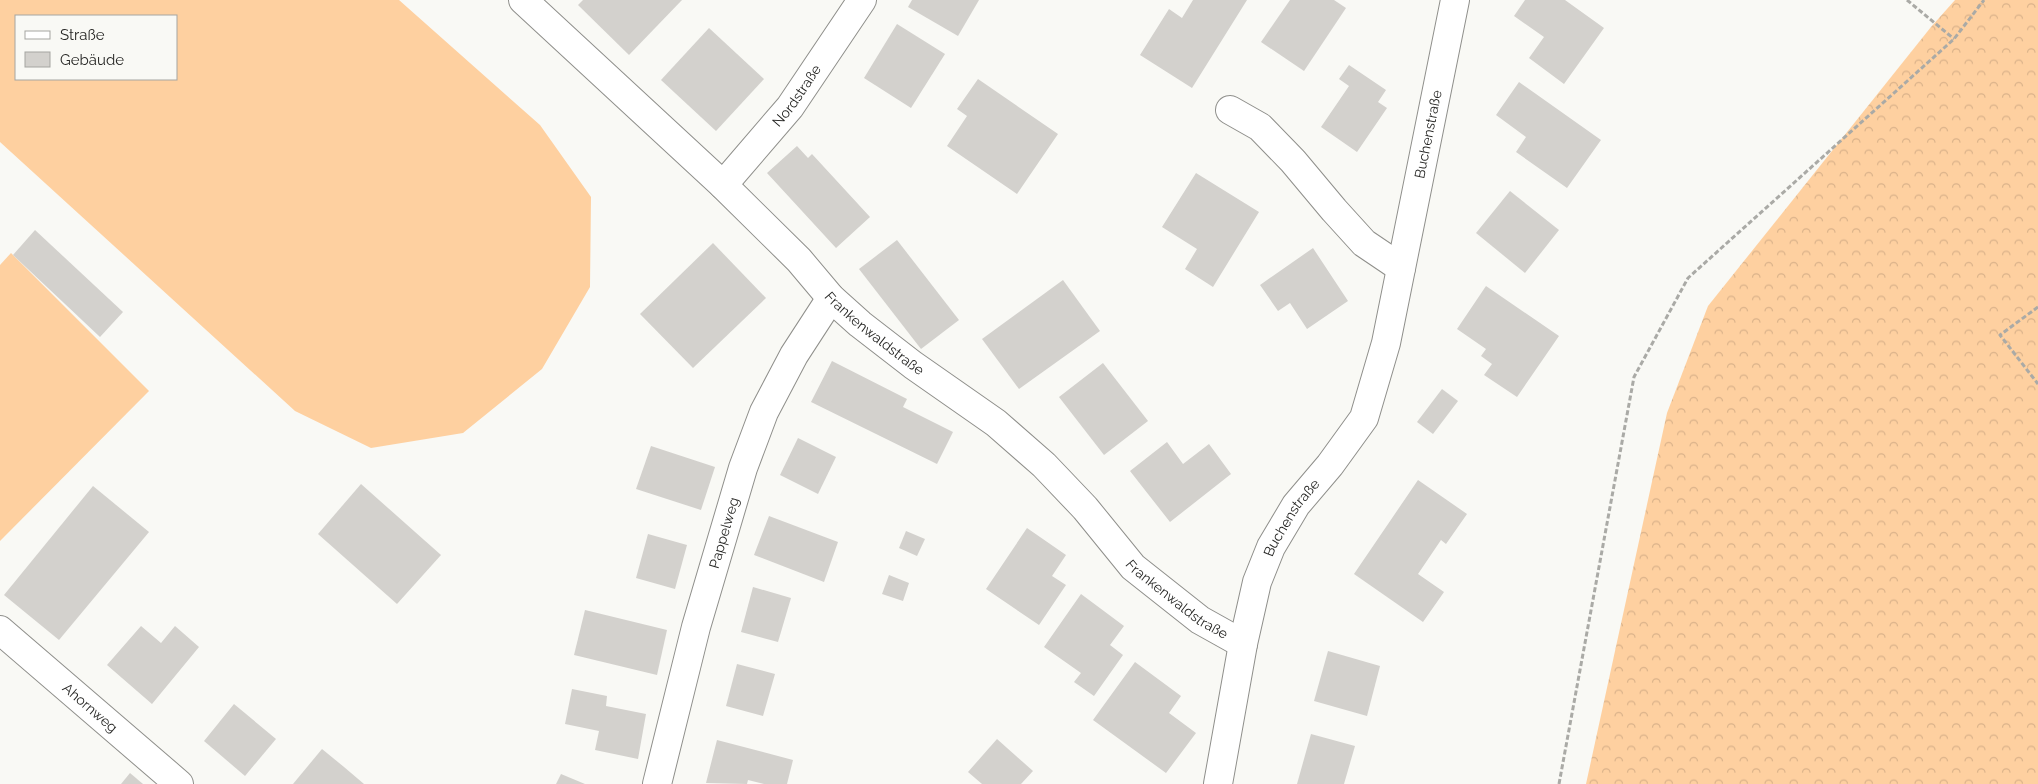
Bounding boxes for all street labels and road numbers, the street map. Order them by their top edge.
street label: Nordstraße [769,62,824,130]
street label: Buchenstraße [1411,89,1445,180]
street label: Frankenwaldstraße [821,289,927,378]
street label: Buchenstraße [1260,476,1323,559]
street label: Pappelweg [706,495,742,570]
street label: Frankenwaldstraße [1122,557,1231,642]
street label: Ahornweg [60,680,121,736]

